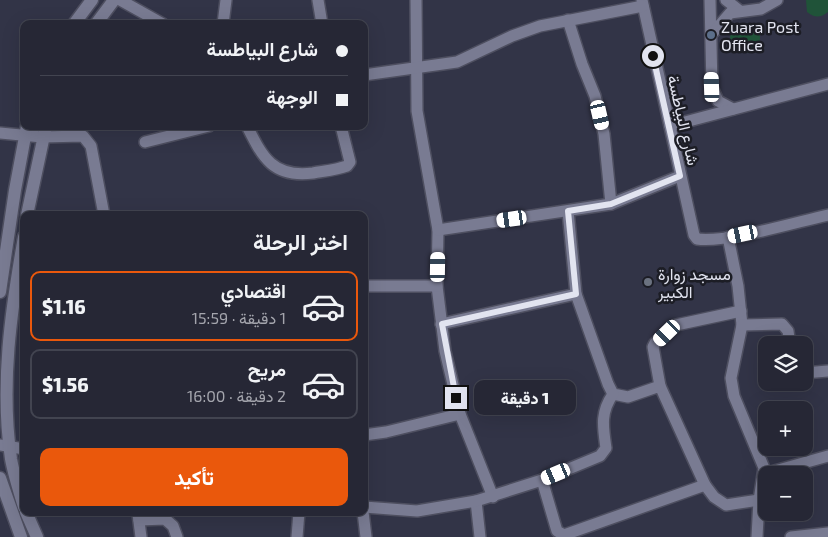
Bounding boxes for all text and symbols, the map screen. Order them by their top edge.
place label: Zuara Post Office [721,17,799,54]
marker: Zuara Post Office [705,29,717,41]
text: شارع البياطسة [206,37,318,60]
route start [642,45,664,67]
car [703,72,720,102]
street label: شارع البياطسة [661,73,704,168]
text: الوجهة [266,85,318,108]
car [589,99,610,131]
car [496,209,527,229]
car [726,224,759,244]
text: اختر الرحلة [253,228,348,254]
car [430,252,445,282]
place label: مسجد زوارة الكبير [657,264,731,303]
marker: مسجد زوارة الكبير [642,276,654,288]
text: اقتصادي [221,279,286,302]
icon: car [301,284,346,329]
text: $1.16 [42,295,86,318]
text: 1 دقيقة · 15:59 [192,308,286,327]
car [650,317,683,349]
map controls [758,336,813,521]
button: layers [758,336,813,391]
text: مريح [248,357,286,380]
icon: car [301,362,346,407]
text: $1.56 [42,373,89,396]
callout: 1 دقيقة [474,380,576,416]
text: 2 دقيقة · 16:00 [187,386,286,405]
route end [445,387,467,409]
text: 1 دقيقة [501,388,549,407]
button: + [758,401,813,456]
button: تأكيد [40,448,348,506]
car [539,461,572,487]
button: − [758,466,813,521]

